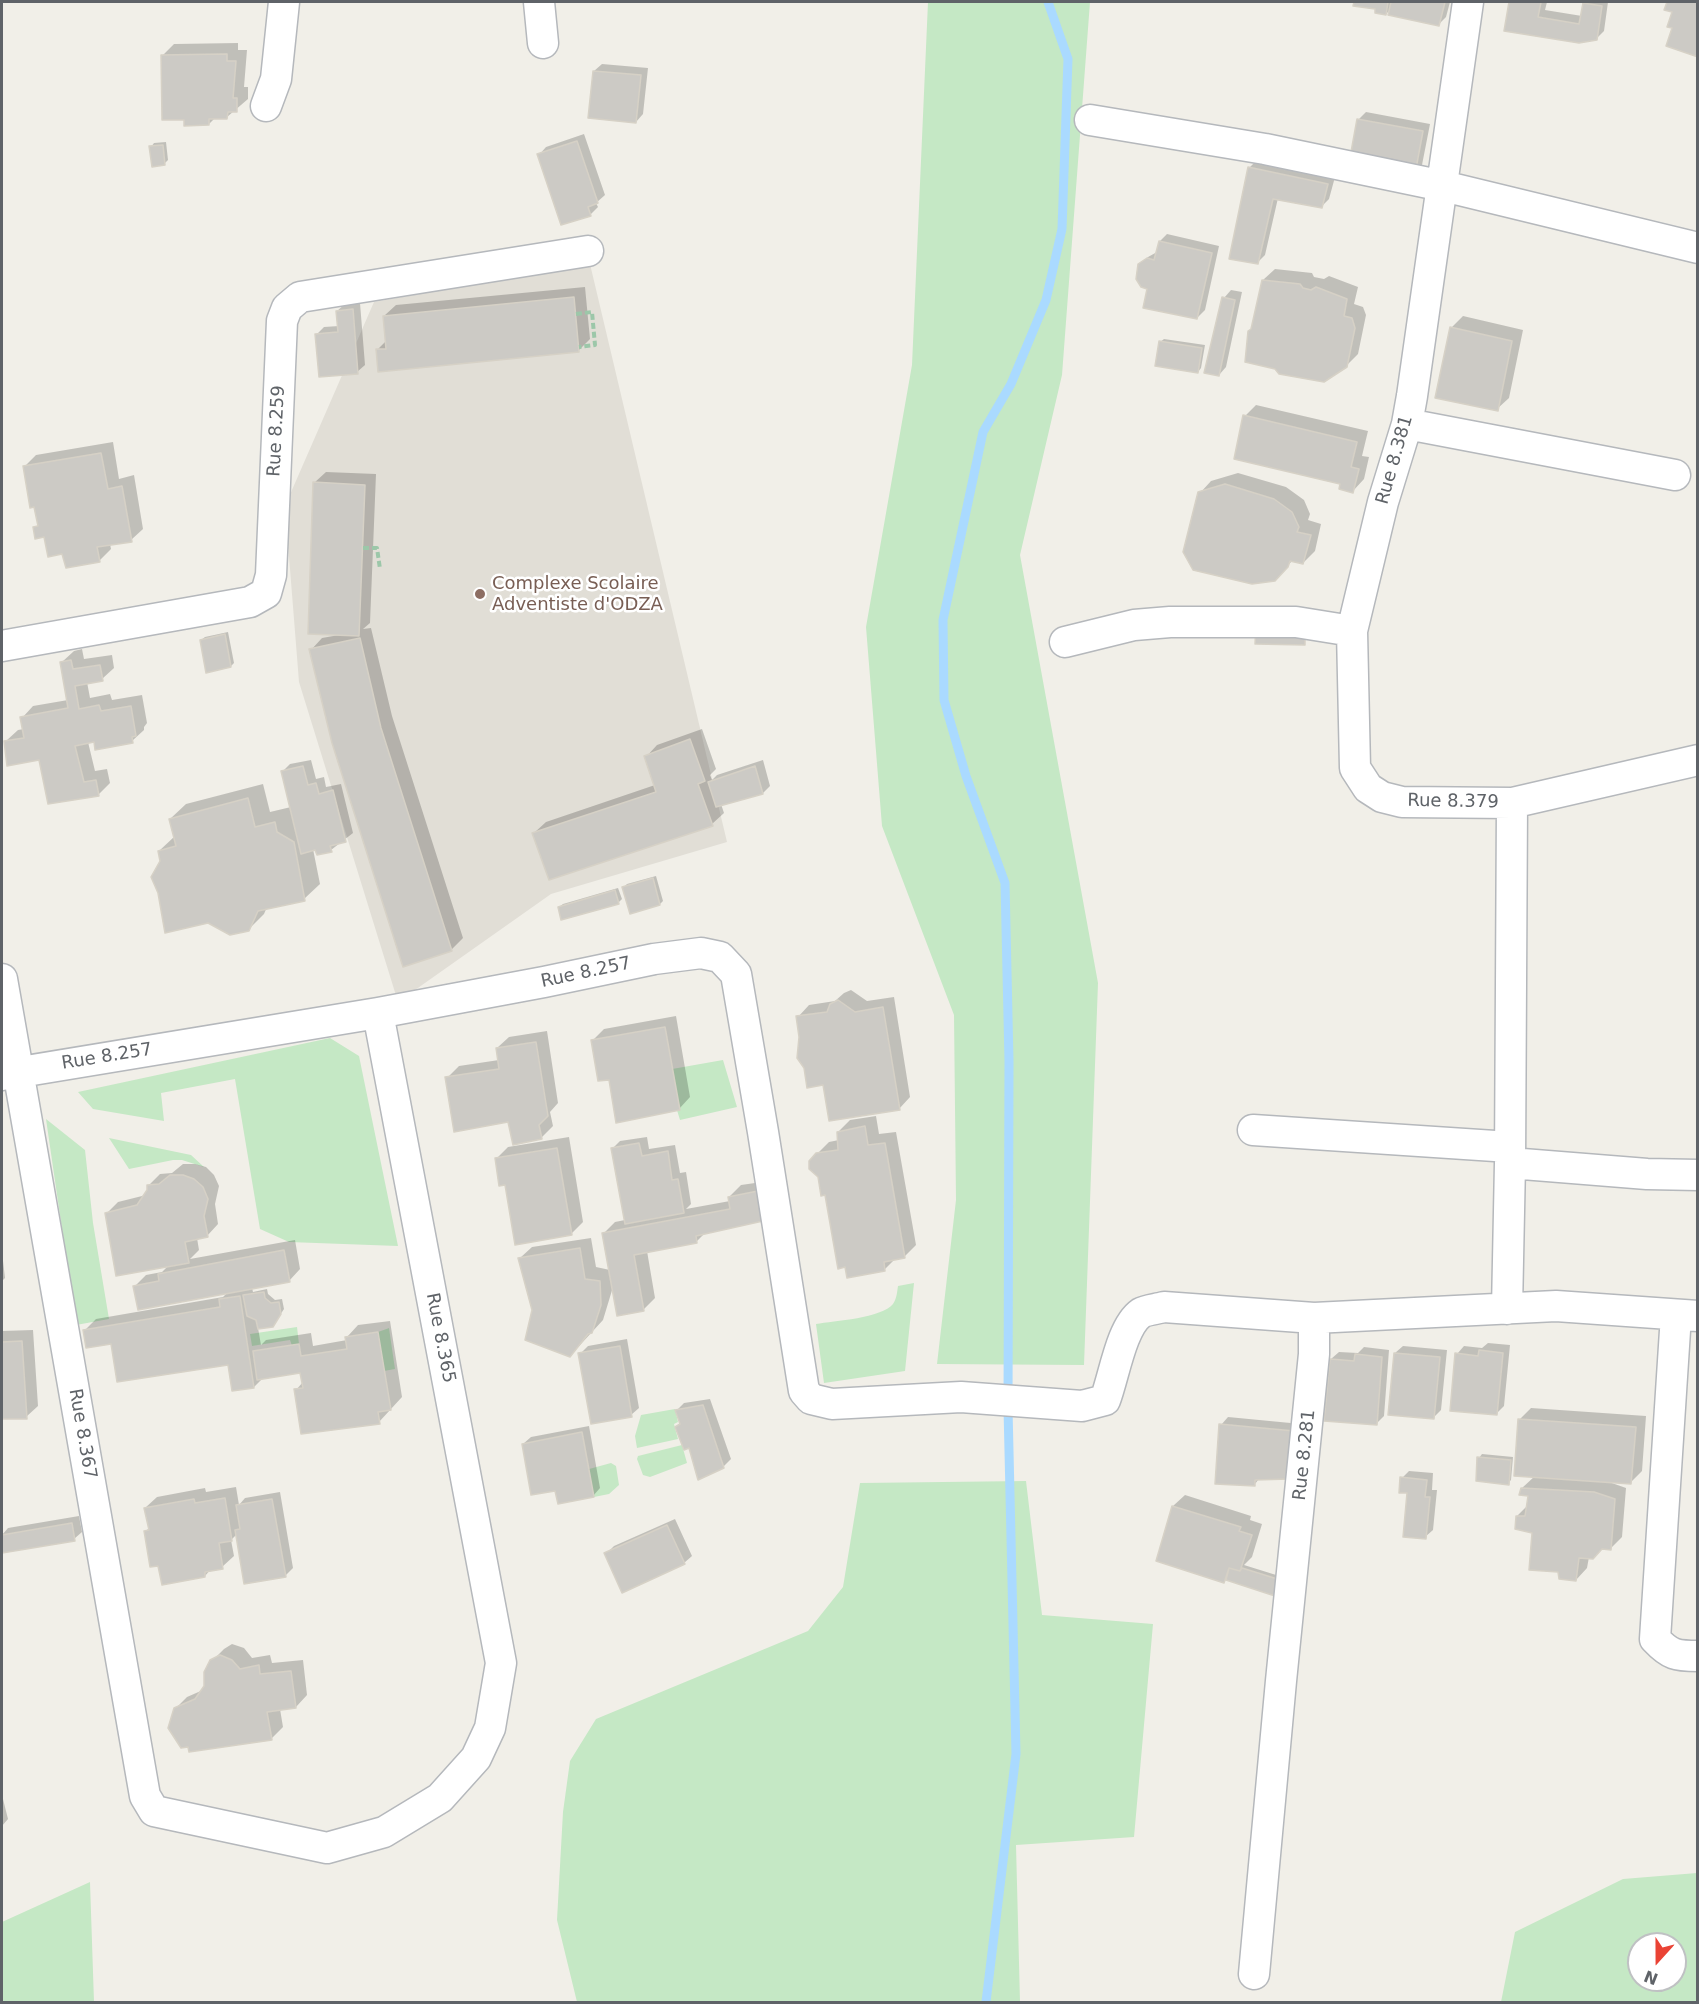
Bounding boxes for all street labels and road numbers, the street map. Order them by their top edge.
street label: Rue 8.259 [264,385,290,477]
street label: Rue 8.381 [1372,413,1418,507]
street label: Rue 8.379 [1407,790,1499,814]
street label: Rue 8.257 [539,953,633,993]
street label: Rue 8.257 [60,1039,154,1075]
street label: Rue 8.365 [421,1291,459,1385]
street label: Rue 8.367 [63,1387,101,1481]
street label: Rue 8.281 [1289,1408,1321,1502]

